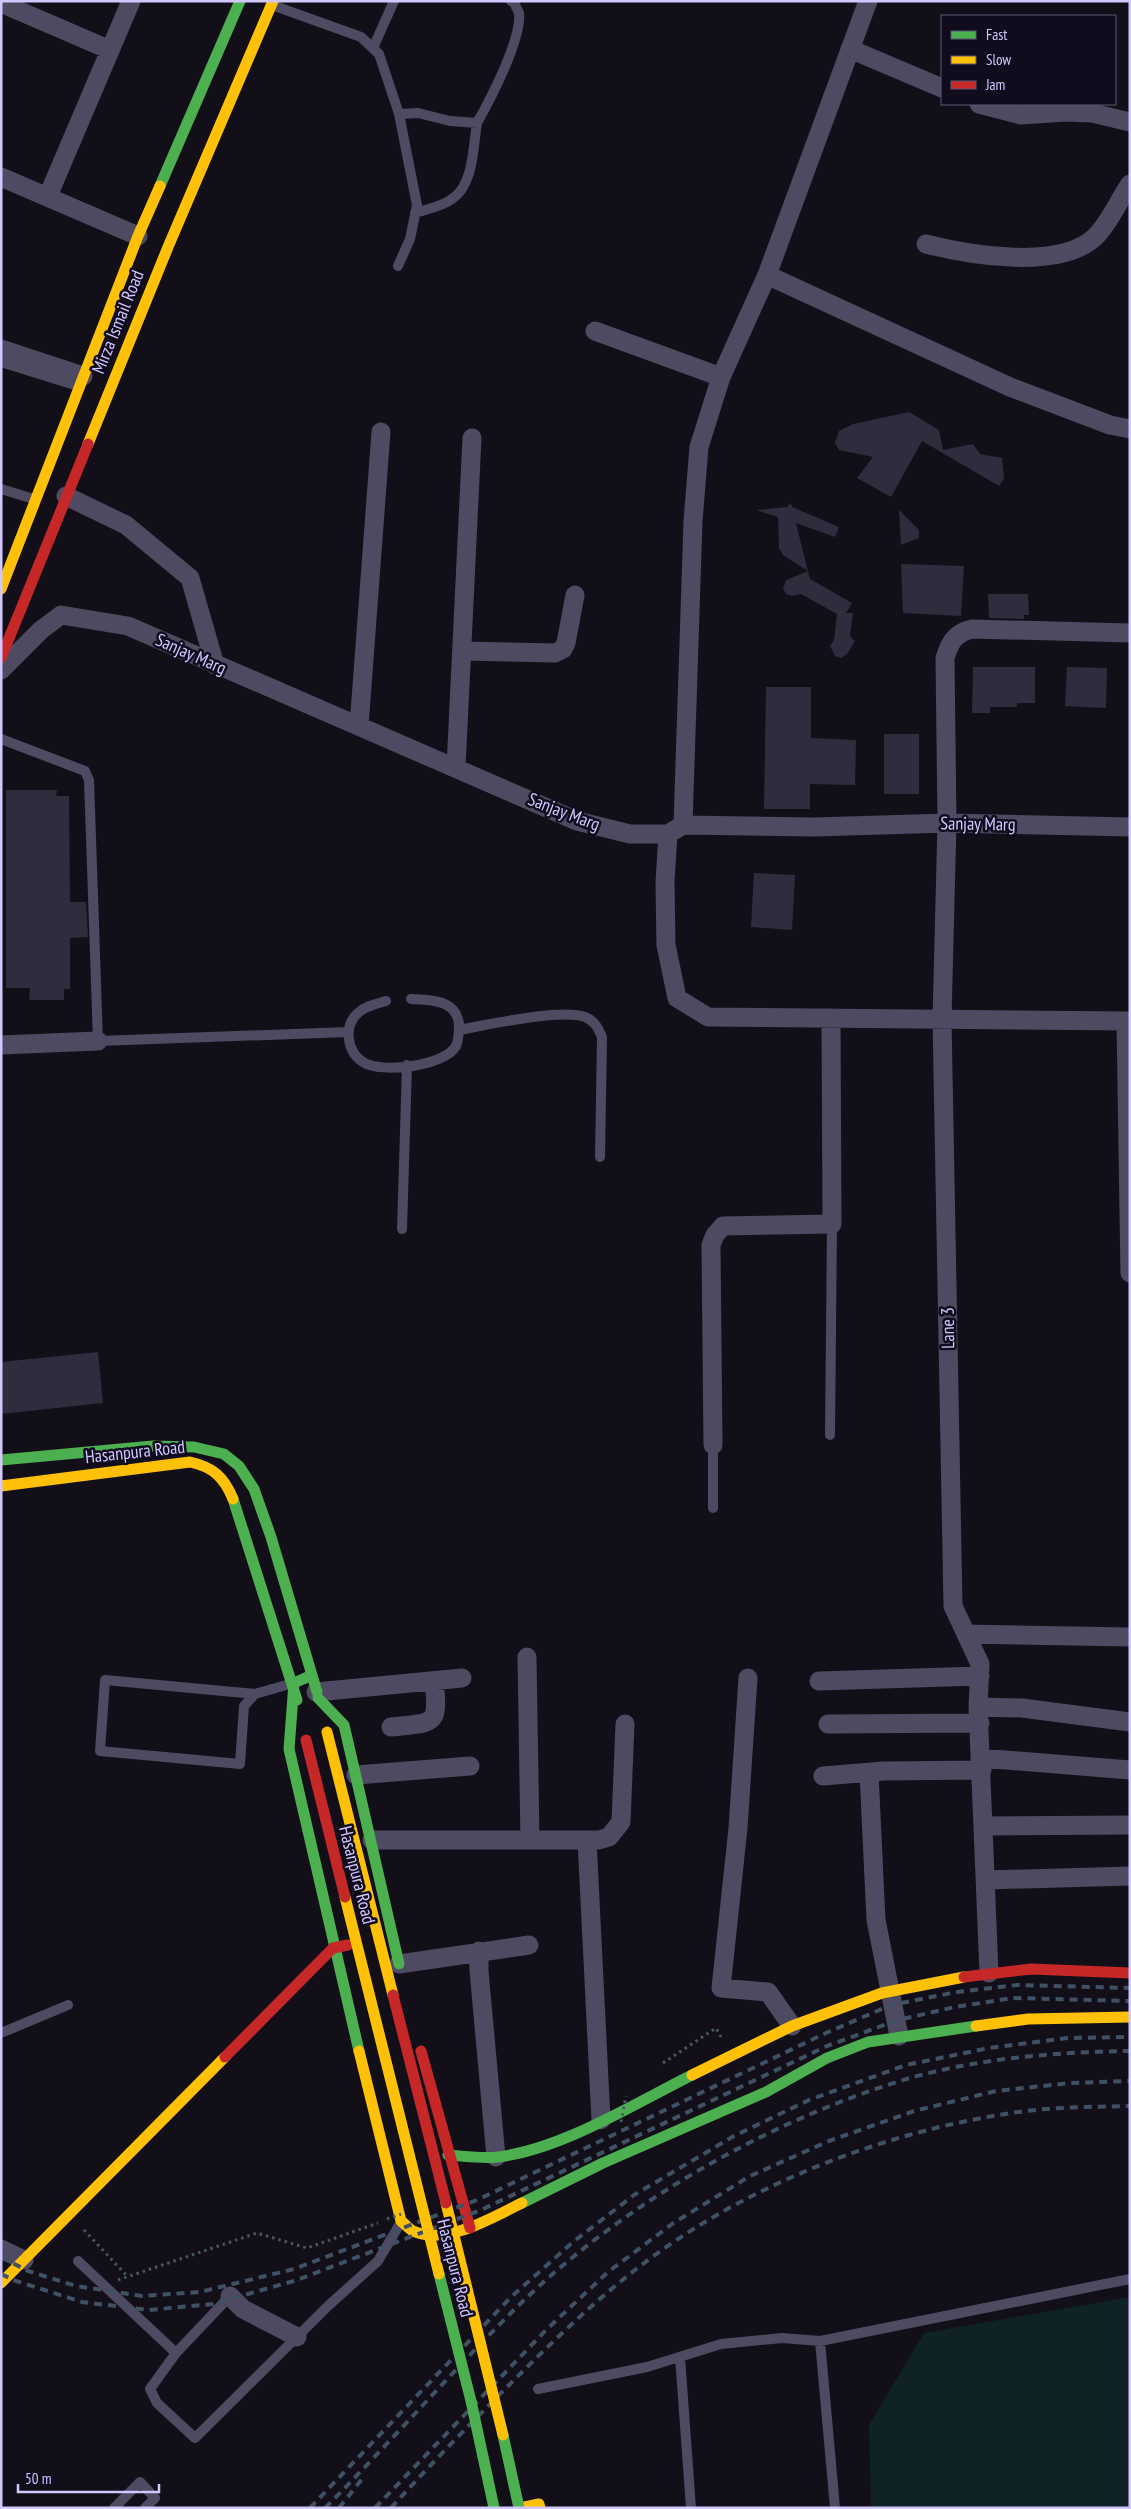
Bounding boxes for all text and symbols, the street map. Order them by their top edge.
legend [941,15,1116,105]
text: Fast [986,25,1007,44]
text: Slow [986,50,1011,69]
text: Jam [985,75,1005,94]
street label: Mirza Ismail Road [86,267,149,377]
street label: Sanjay Marg [152,628,230,679]
street label: Sanjay Marg [525,787,603,836]
street label: Sanjay Marg [940,811,1016,836]
street label: Lane 3 [936,1307,959,1349]
street label: Hasanpura Road [84,1435,186,1468]
street label: Hasanpura Road [334,1823,381,1926]
street label: Hasanpura Road [432,2216,479,2319]
scale bar [18,2462,159,2494]
text: 50 m [25,2469,51,2488]

